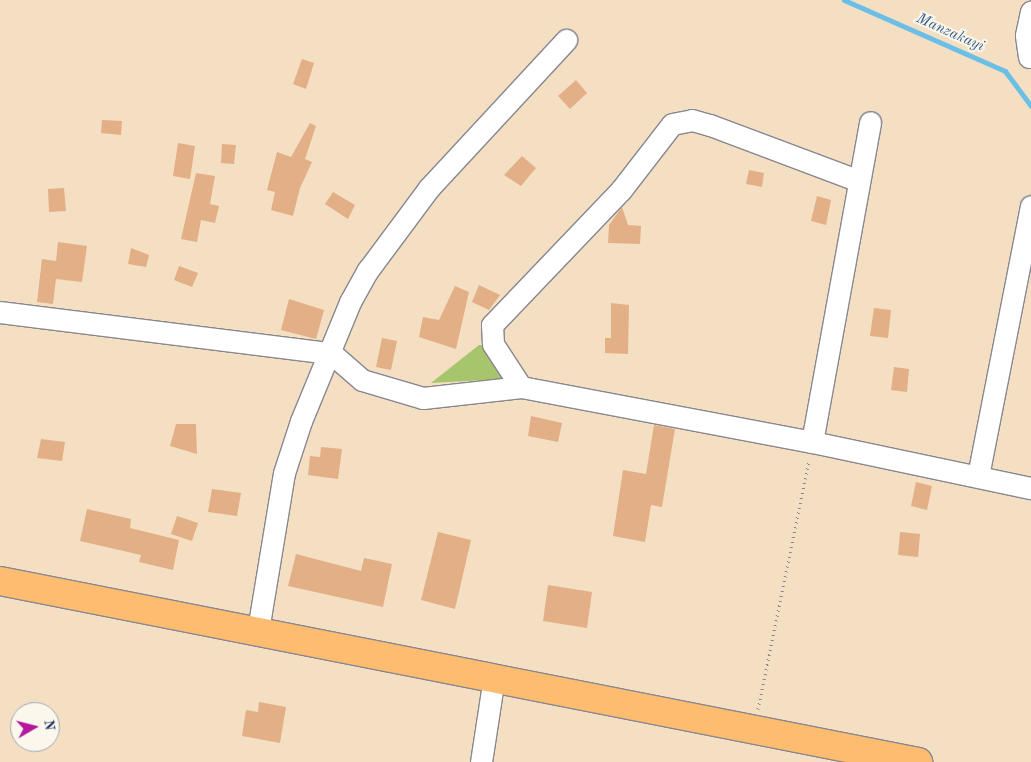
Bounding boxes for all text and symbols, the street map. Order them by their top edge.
water label: Manzakayi [913,10,987,56]
north arrow [10,702,60,752]
text: N [41,719,57,731]

